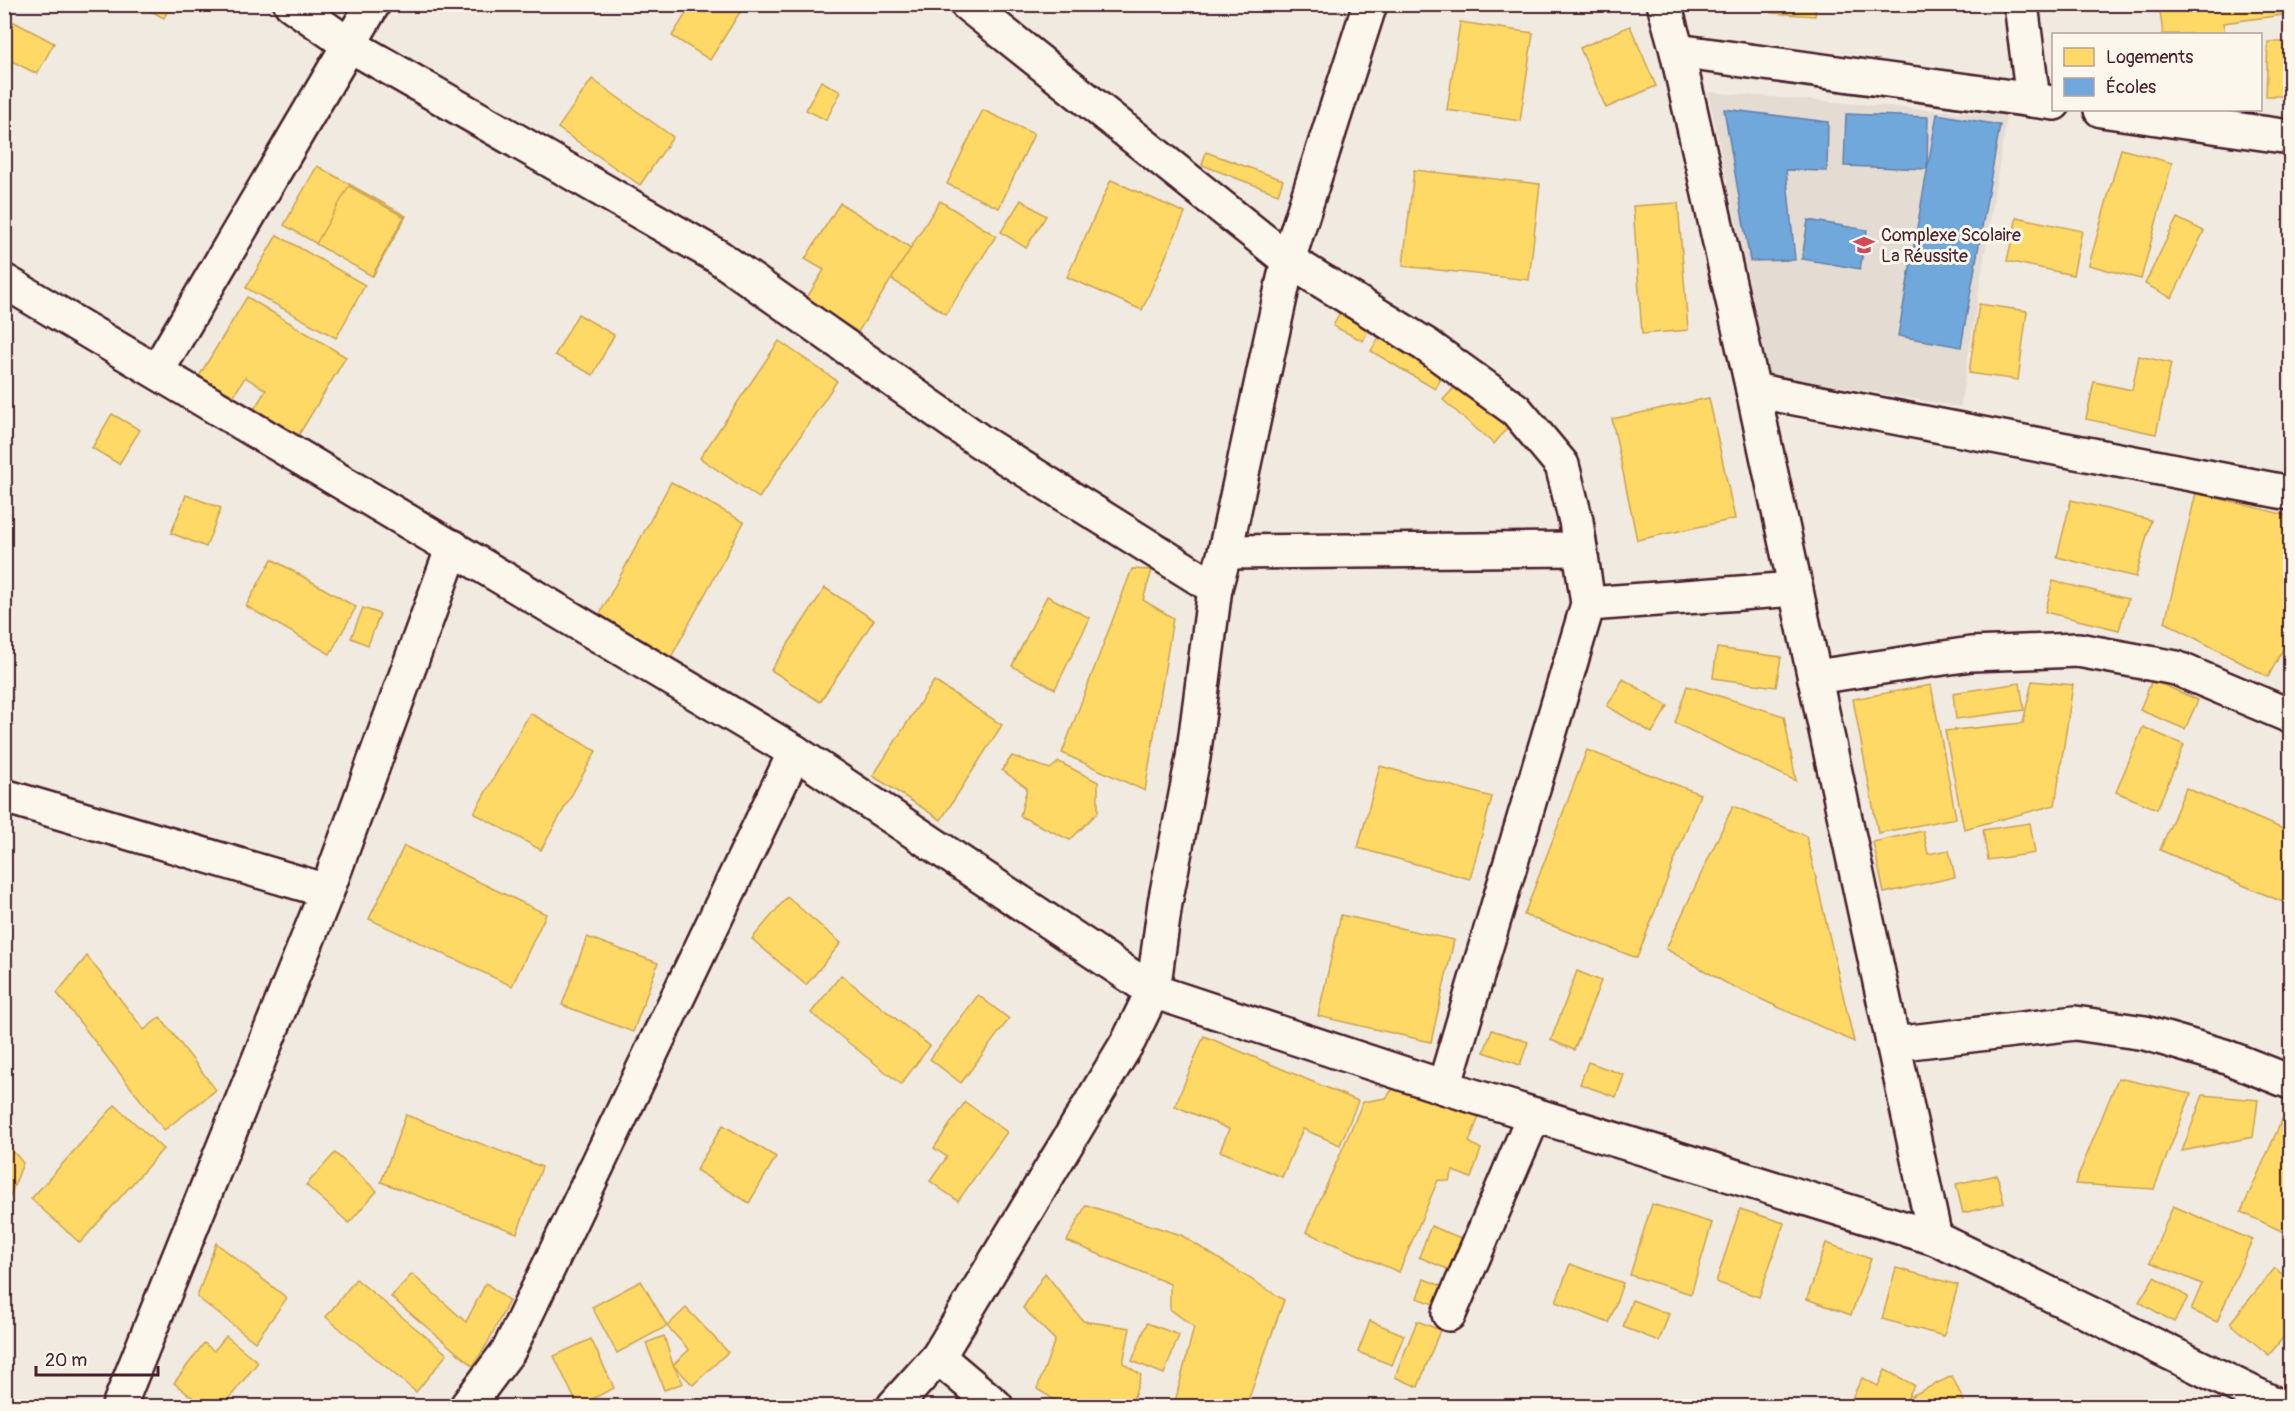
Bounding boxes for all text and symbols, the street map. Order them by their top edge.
legend [2052,33,2262,111]
text: Logements [2106,46,2193,69]
text: Écoles [2106,76,2156,99]
place label: Complexe Scolaire La Réussite [1881,224,2021,268]
school or university icon: Complexe Scolaire La Réussite [1852,233,1876,257]
scale bar [36,1339,158,1377]
text: 20 m [45,1349,87,1372]

